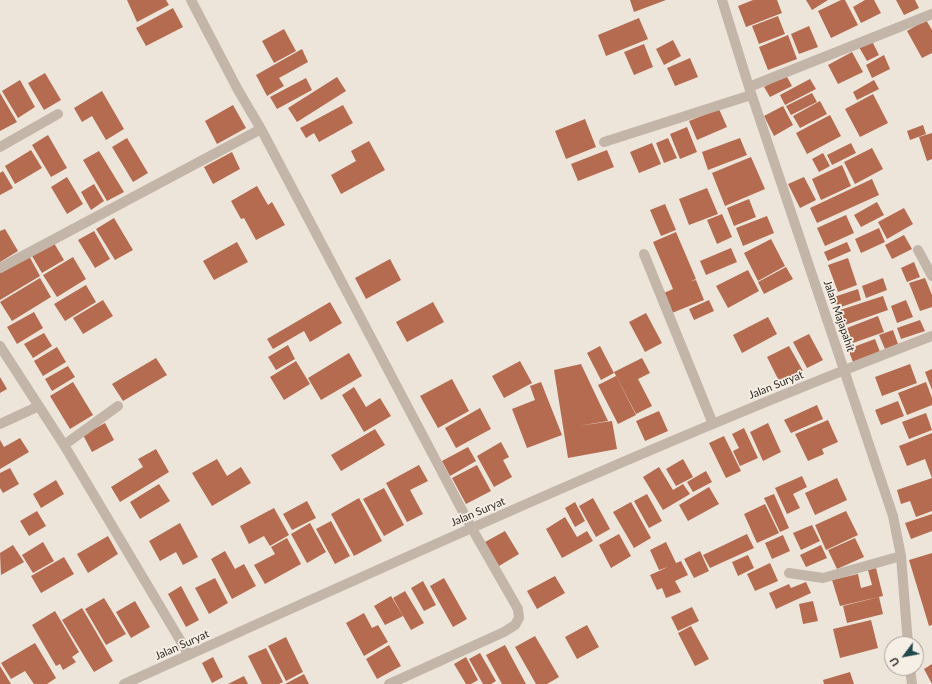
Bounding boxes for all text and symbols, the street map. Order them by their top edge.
street label: Jalan Majapahit [821,278,857,354]
street label: Jalan Suryat [747,368,805,402]
street label: Jalan Suryat [449,495,507,529]
street label: Jalan Suryat [153,627,211,663]
north arrow [884,636,924,676]
text: U [887,655,902,669]

